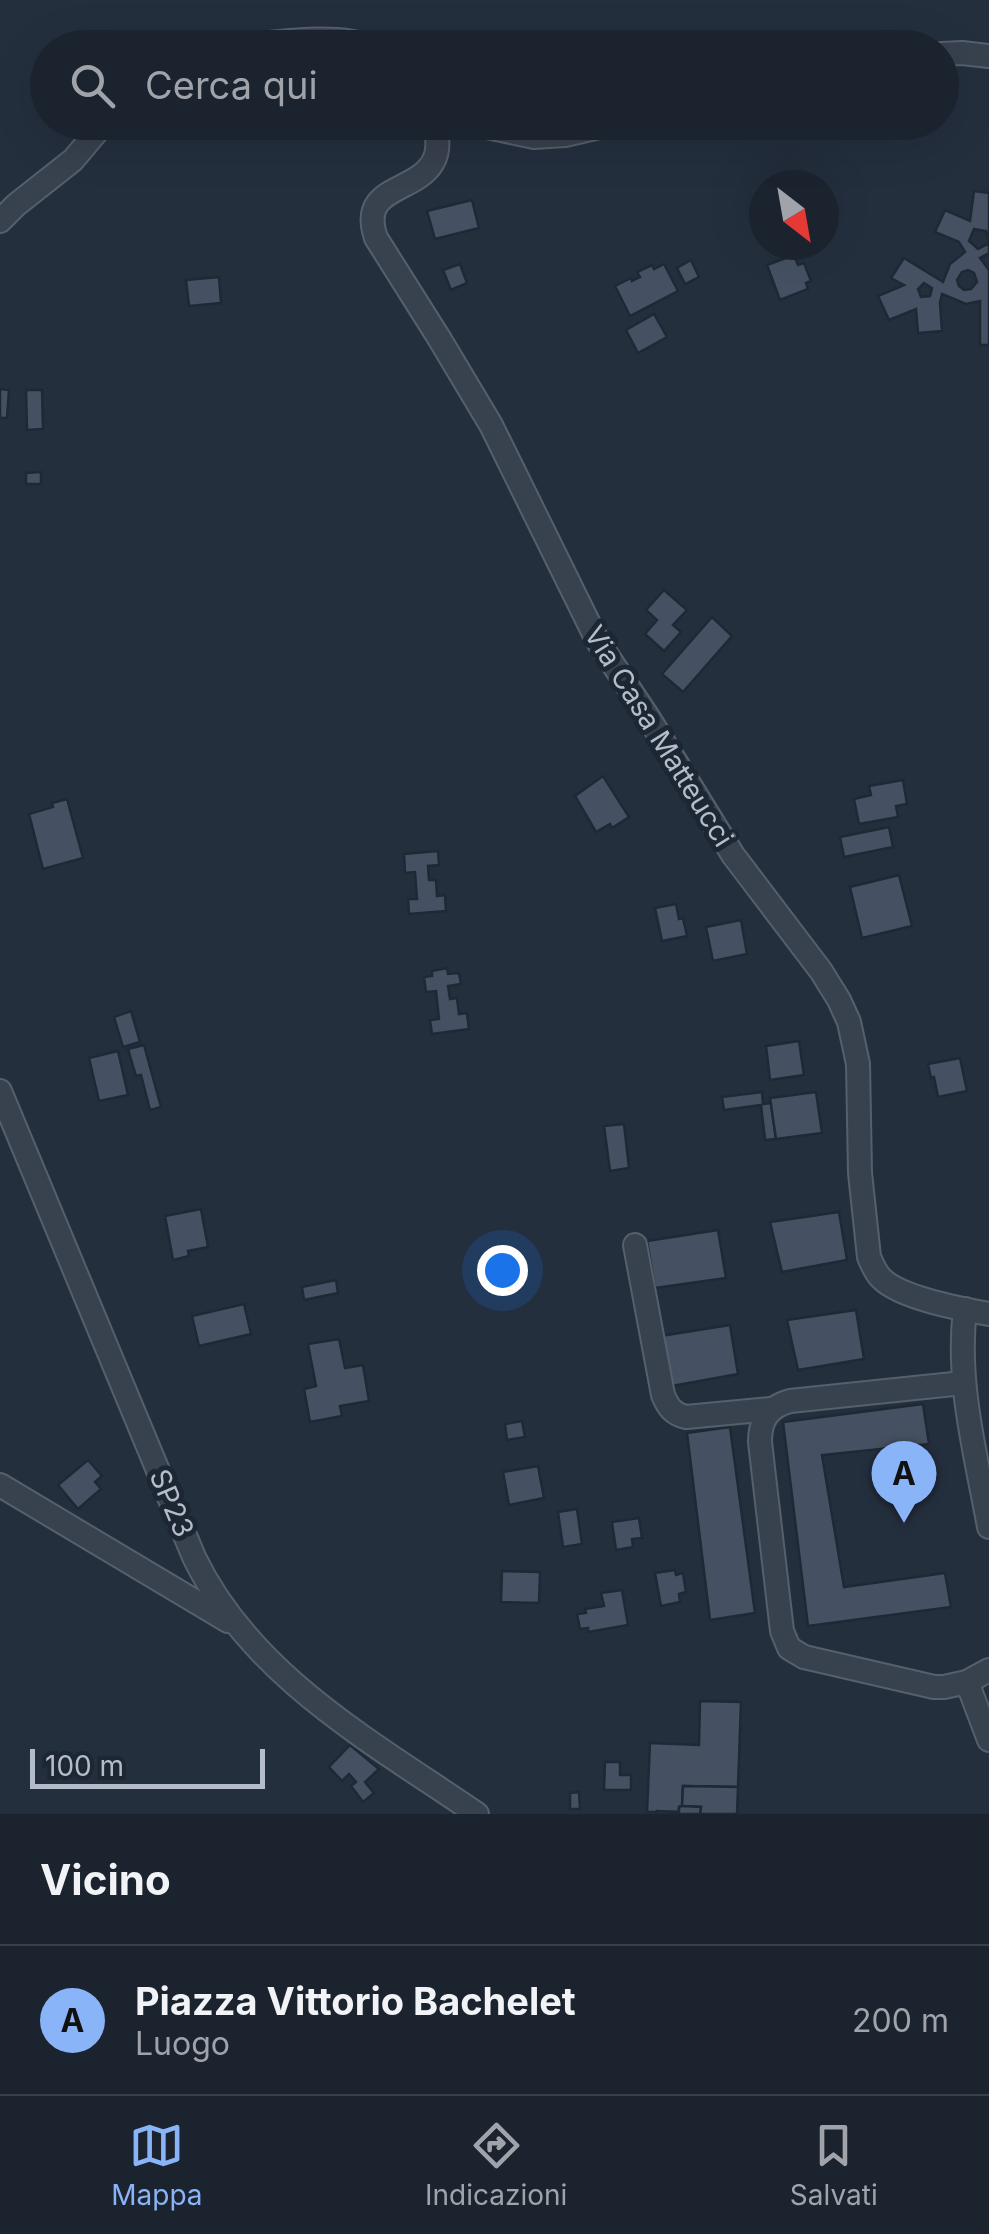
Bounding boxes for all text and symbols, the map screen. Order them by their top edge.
search box [30,30,959,140]
icon: search [65,58,120,113]
text: Cerca qui [145,62,318,108]
north arrow [749,170,839,260]
street label: Via Casa Matteucci [577,619,741,853]
your location [477,1245,528,1296]
pin: A [872,1440,936,1523]
street label: SP23 [143,1464,201,1542]
scale bar [30,1744,265,1788]
text: 100 m [45,1749,124,1783]
text: Vicino [40,1854,171,1905]
text: Piazza Vittorio Bachelet [135,1978,576,2024]
text: A [61,2001,84,2040]
text: 200 m [852,2001,949,2040]
text: Luogo [135,2024,230,2063]
tab: Mappa [111,2118,203,2212]
tab: Indicazioni [425,2118,567,2212]
tab: Salvati [790,2118,878,2212]

